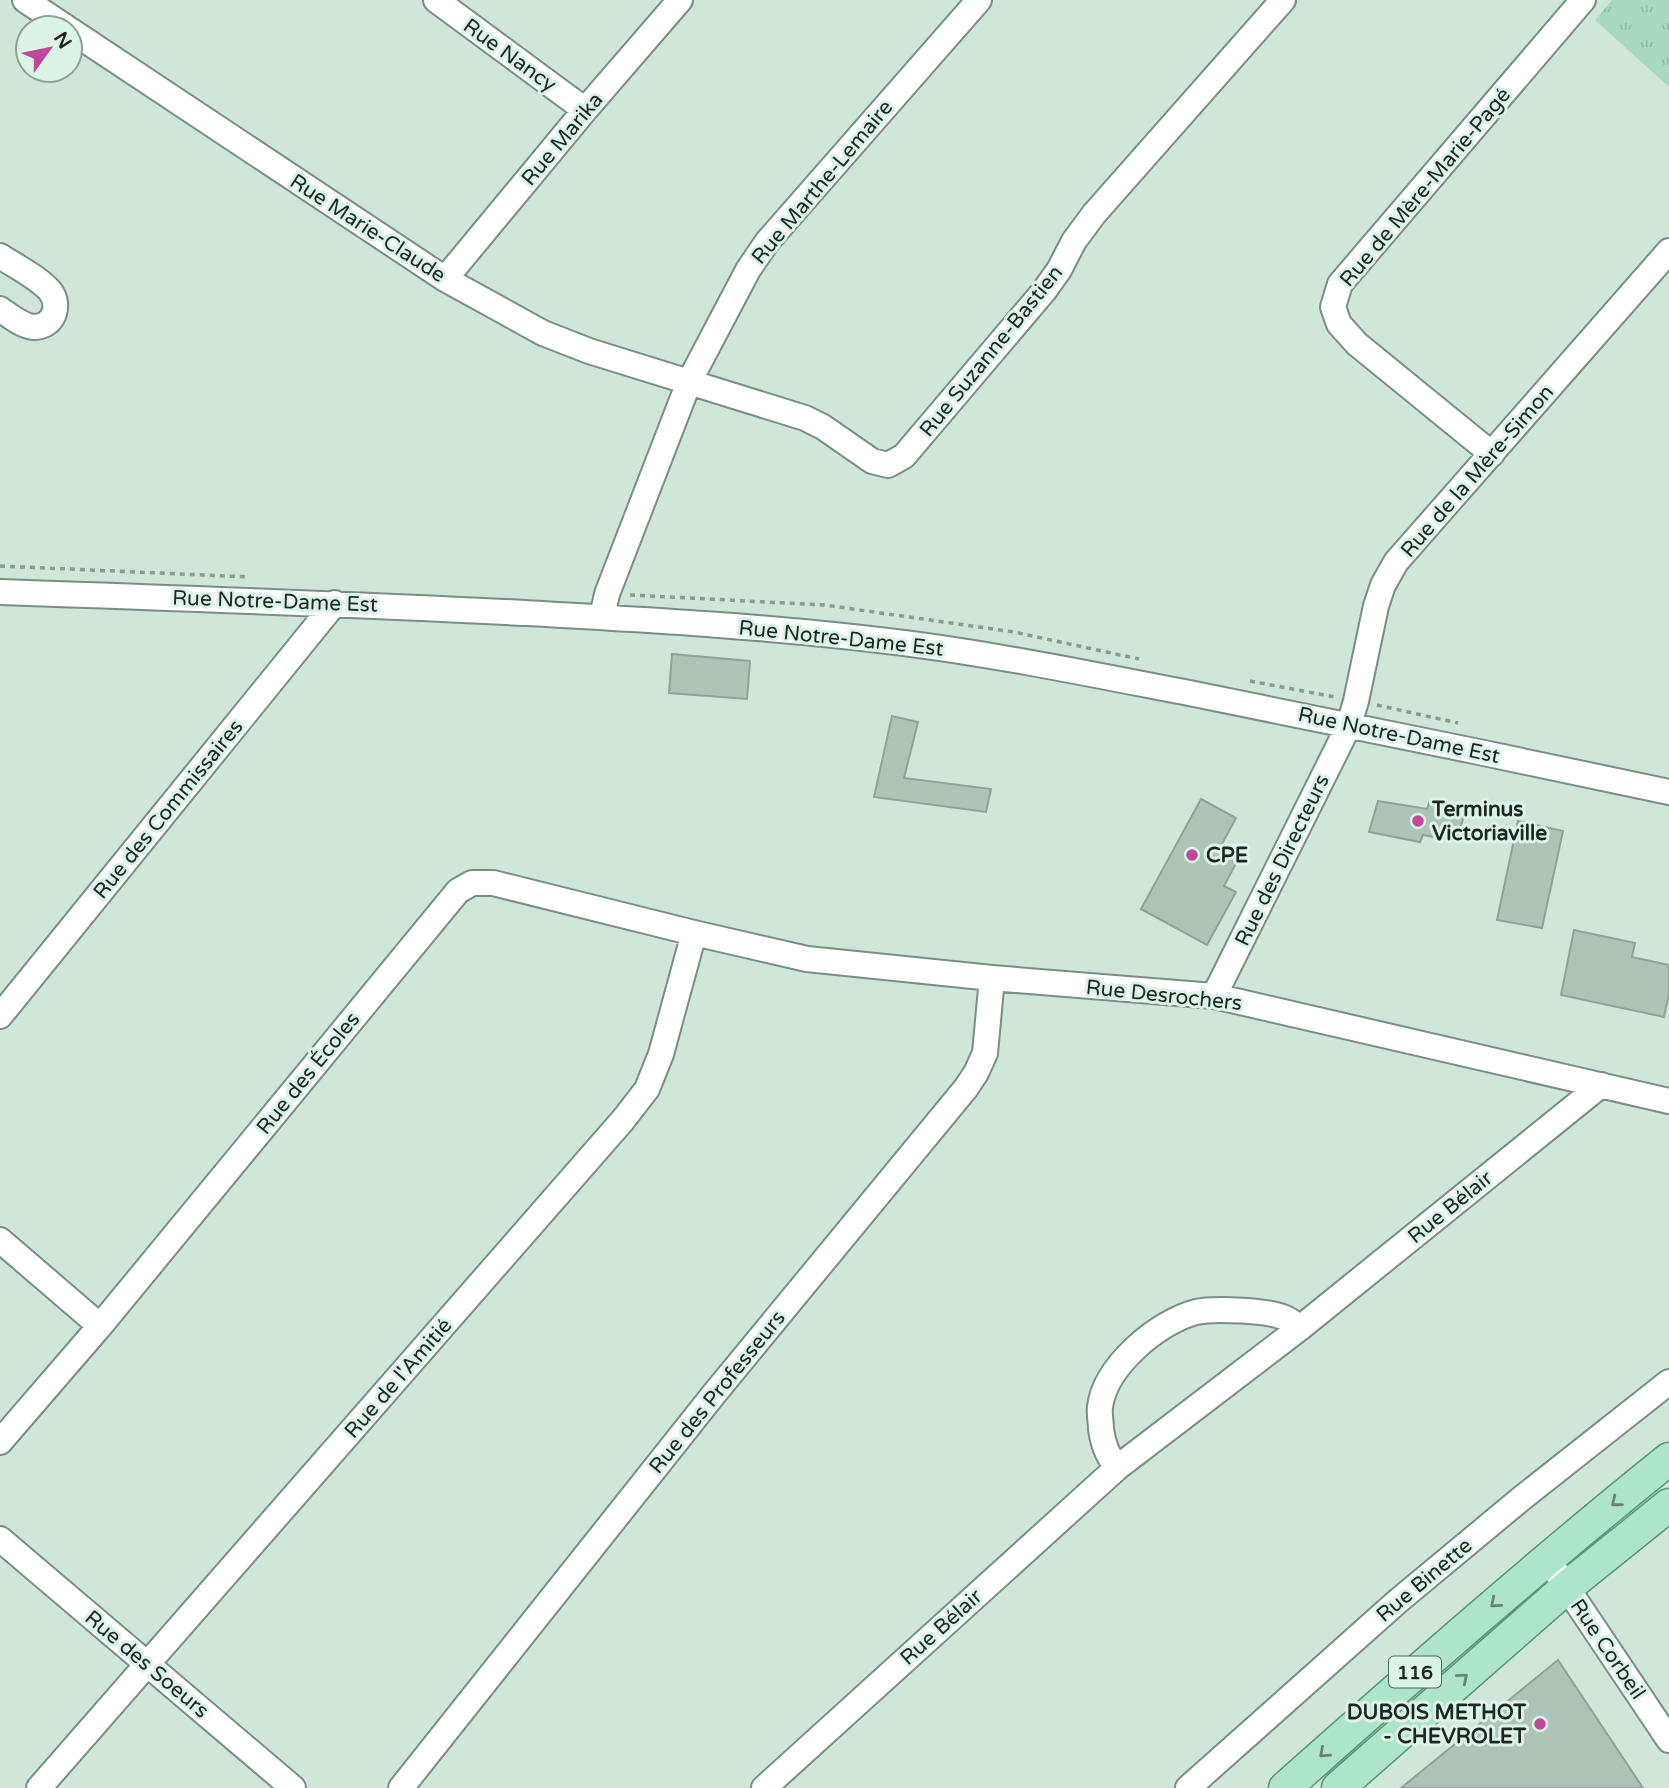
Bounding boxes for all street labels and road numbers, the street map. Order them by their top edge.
street label: Rue Nancy [458,13,561,98]
street label: Rue de Mère-Marie-Pagé [1335,83,1516,292]
street label: Rue Marika [516,88,608,191]
street label: Rue Marthe-Lemaire [746,95,898,269]
street label: Rue Marie-Claude [285,169,450,288]
street label: Rue Suzanne-Bastien [915,261,1068,442]
street label: Rue de la Mère-Simon [1396,380,1559,563]
street label: Rue Notre-Dame Est [172,585,378,618]
street label: Rue Notre-Dame Est [737,615,945,662]
street label: Rue Notre-Dame Est [1296,702,1502,769]
street label: Rue des Commissaires [88,715,248,904]
street label: Rue des Directeurs [1230,770,1335,950]
street label: Rue Desrochers [1085,975,1243,1016]
street label: Rue des Écoles [251,1007,365,1139]
street label: Rue Bélair [1403,1166,1498,1249]
street label: Rue des Professeurs [644,1306,791,1479]
street label: Rue de l'Amitié [339,1313,457,1443]
street label: Rue Binette [1371,1533,1477,1628]
street label: Rue Bélair [895,1584,988,1671]
street label: Rue Corbeil [1565,1594,1650,1704]
street label: Rue des Soeurs [80,1605,214,1724]
road number: 116 [1389,1656,1441,1688]

